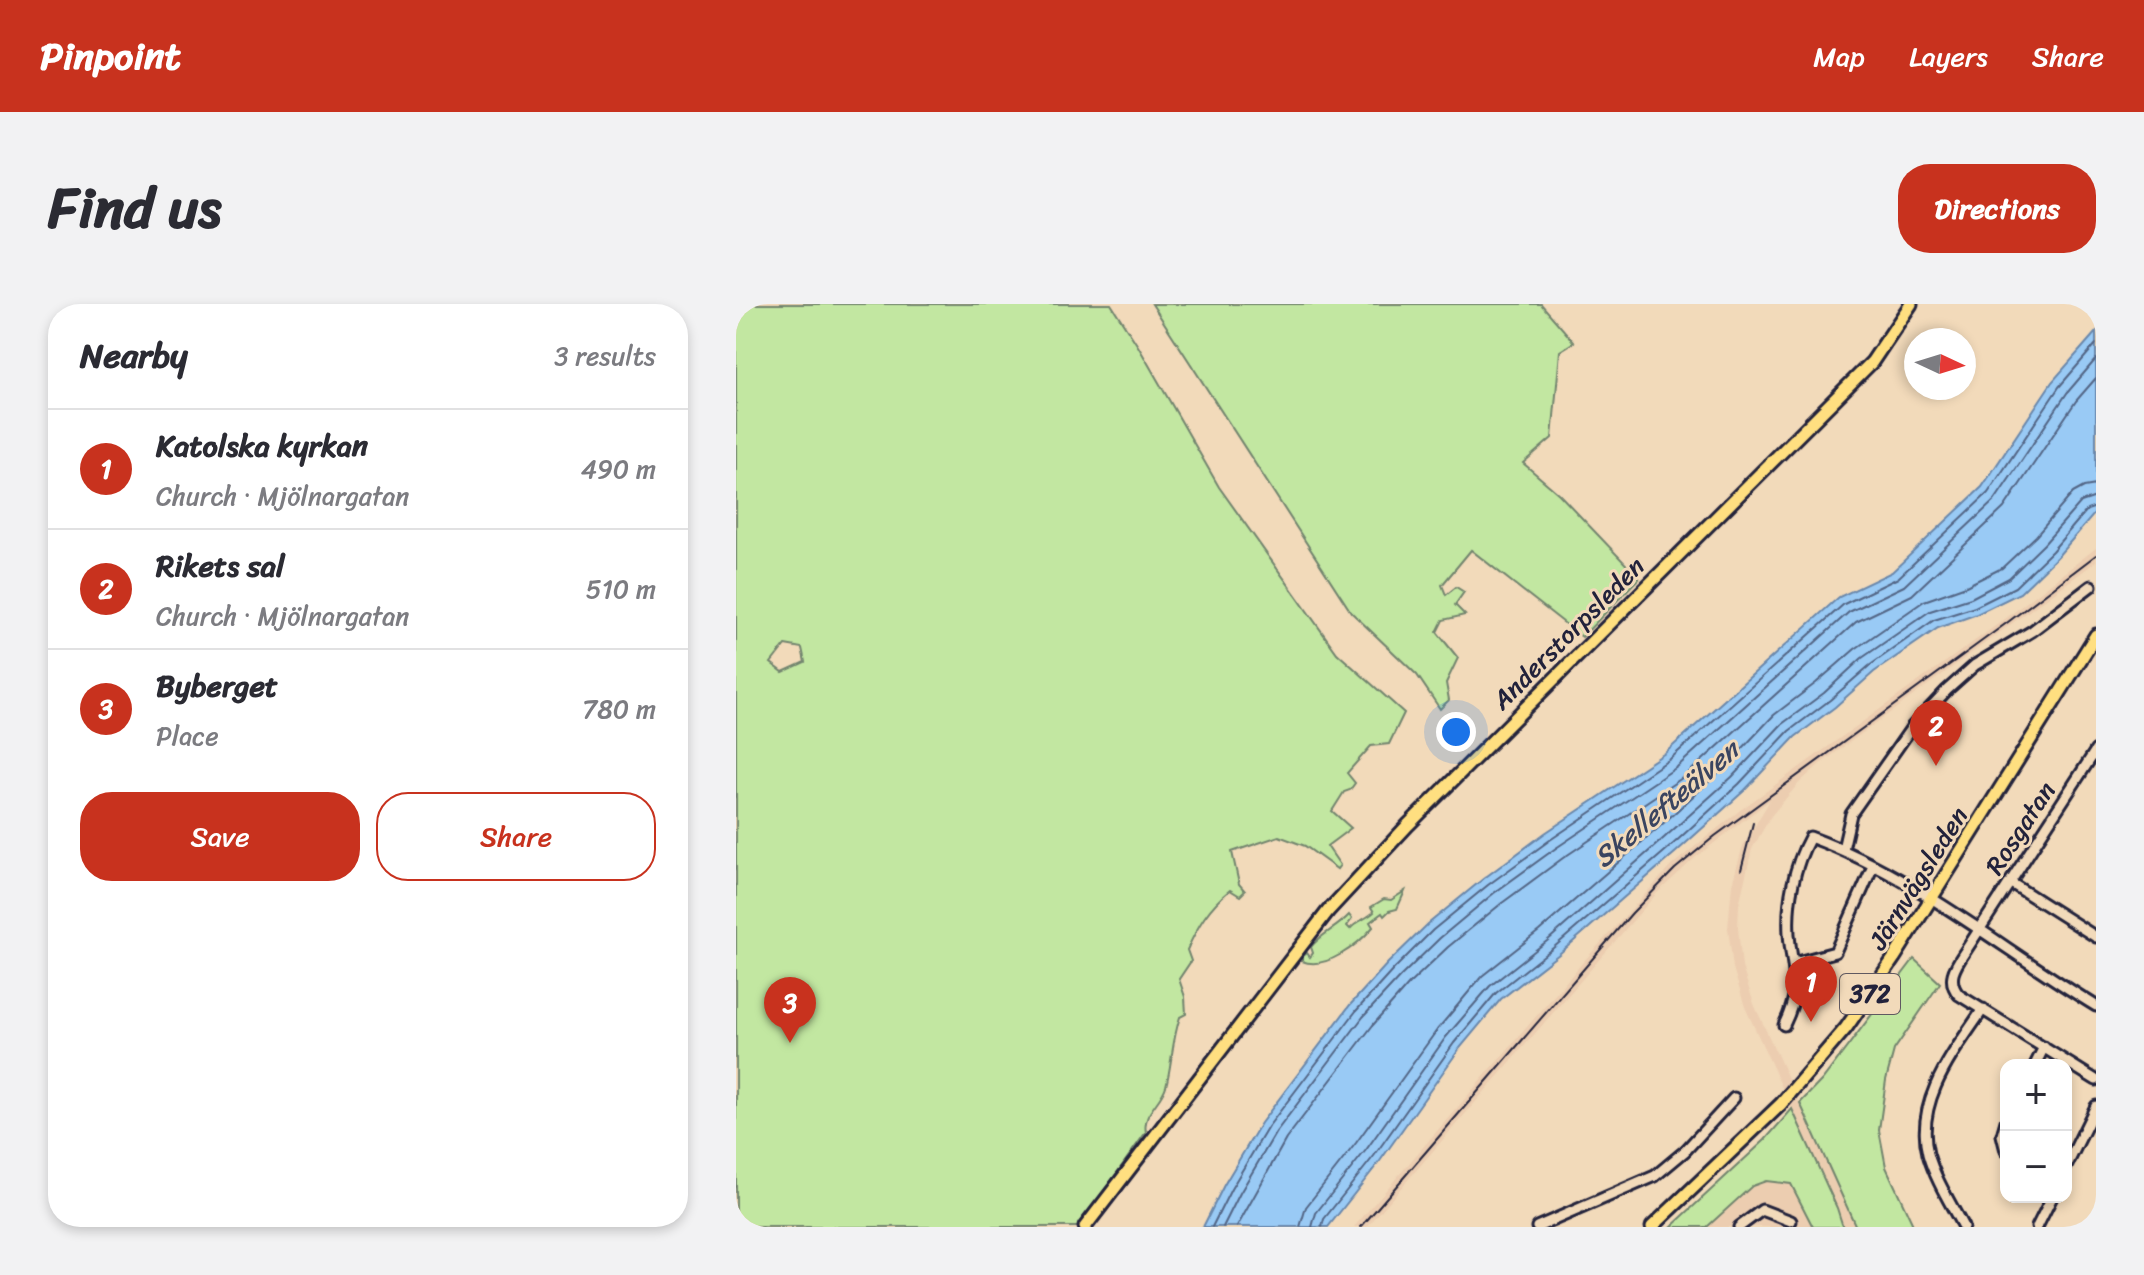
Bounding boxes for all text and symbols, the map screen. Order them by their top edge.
text: Pinpoint [40,23,181,90]
text: Map [1813,32,1865,81]
text: Layers [1909,32,1988,81]
text: Share [2032,32,2104,81]
text: Find us [48,159,221,258]
button: Directions [1898,164,2096,253]
text: Nearby [80,326,188,386]
north arrow [1904,328,1976,400]
text: 3 results [554,333,656,379]
text: Katolska kyrkan [156,419,368,473]
text: 1 [100,446,112,492]
text: 490 m [581,446,656,492]
text: Church · Mjölnargatan [156,473,409,519]
text: Rikets sal [156,539,284,593]
street label: Anderstorpsleden [1479,545,1656,722]
text: 2 [98,566,114,612]
text: 510 m [586,566,656,612]
text: Church · Mjölnargatan [156,593,409,639]
text: Byberget [156,659,278,713]
text: 3 [99,686,113,732]
text: 780 m [582,686,656,732]
pin: 2 [1910,700,1962,766]
your location [1436,712,1476,752]
text: Place [156,713,219,759]
water label: Skellefteälven [1582,726,1752,880]
street label: Rosgatan [1972,772,2068,884]
button: Save [80,792,360,881]
button: Share [376,792,656,881]
street label: Järnvägsleden [1855,797,1980,960]
pin: 1 [1785,956,1837,1022]
road number: 372 [1840,974,1900,1014]
pin: 3 [764,977,816,1043]
map controls [2000,1059,2072,1203]
button: + [2000,1059,2072,1131]
button: − [2000,1131,2072,1203]

